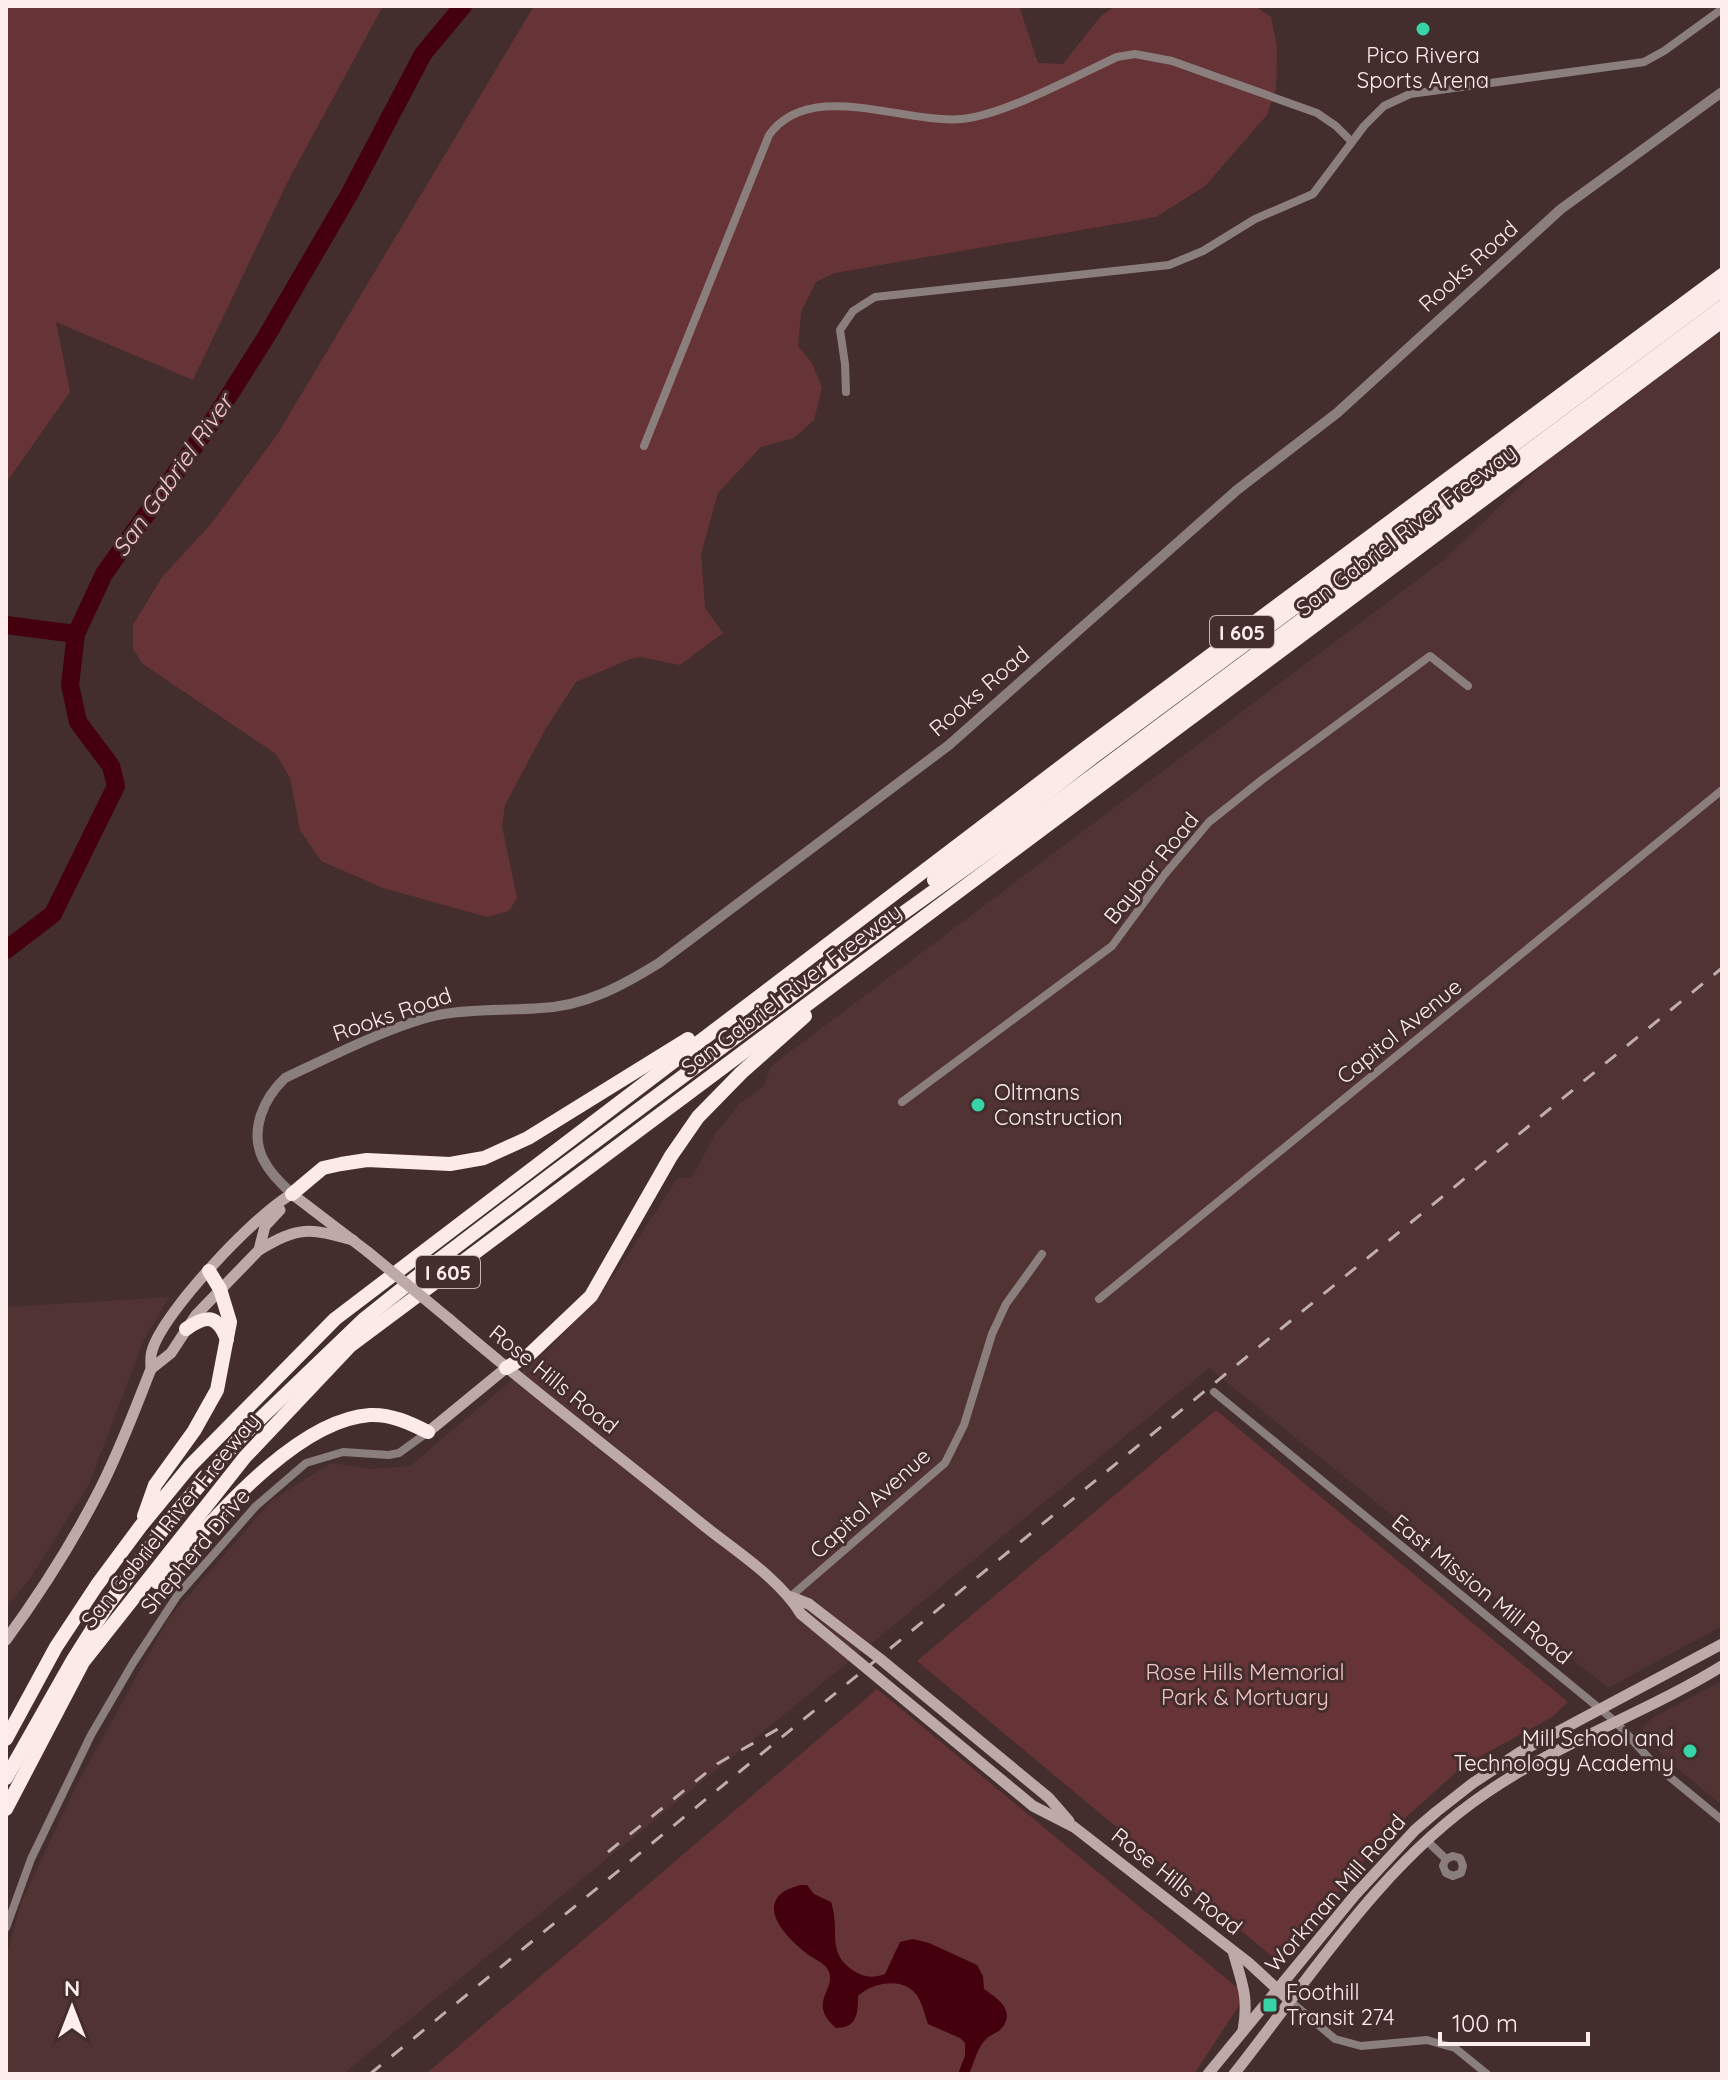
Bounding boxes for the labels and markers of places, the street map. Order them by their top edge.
marker: Pico Rivera Sports Arena [1414,20,1432,38]
place label: Pico Rivera Sports Arena [1357,41,1489,94]
place label: Oltmans Construction [994,1078,1123,1131]
marker: Oltmans Construction [969,1096,987,1114]
place label: Mill School and Technology Academy [1453,1724,1674,1777]
marker: Mill School and Technology Academy [1681,1742,1699,1760]
place label: Foothill Transit 274 [1286,1978,1395,2031]
marker: Foothill Transit 274 [1261,1996,1279,2014]

